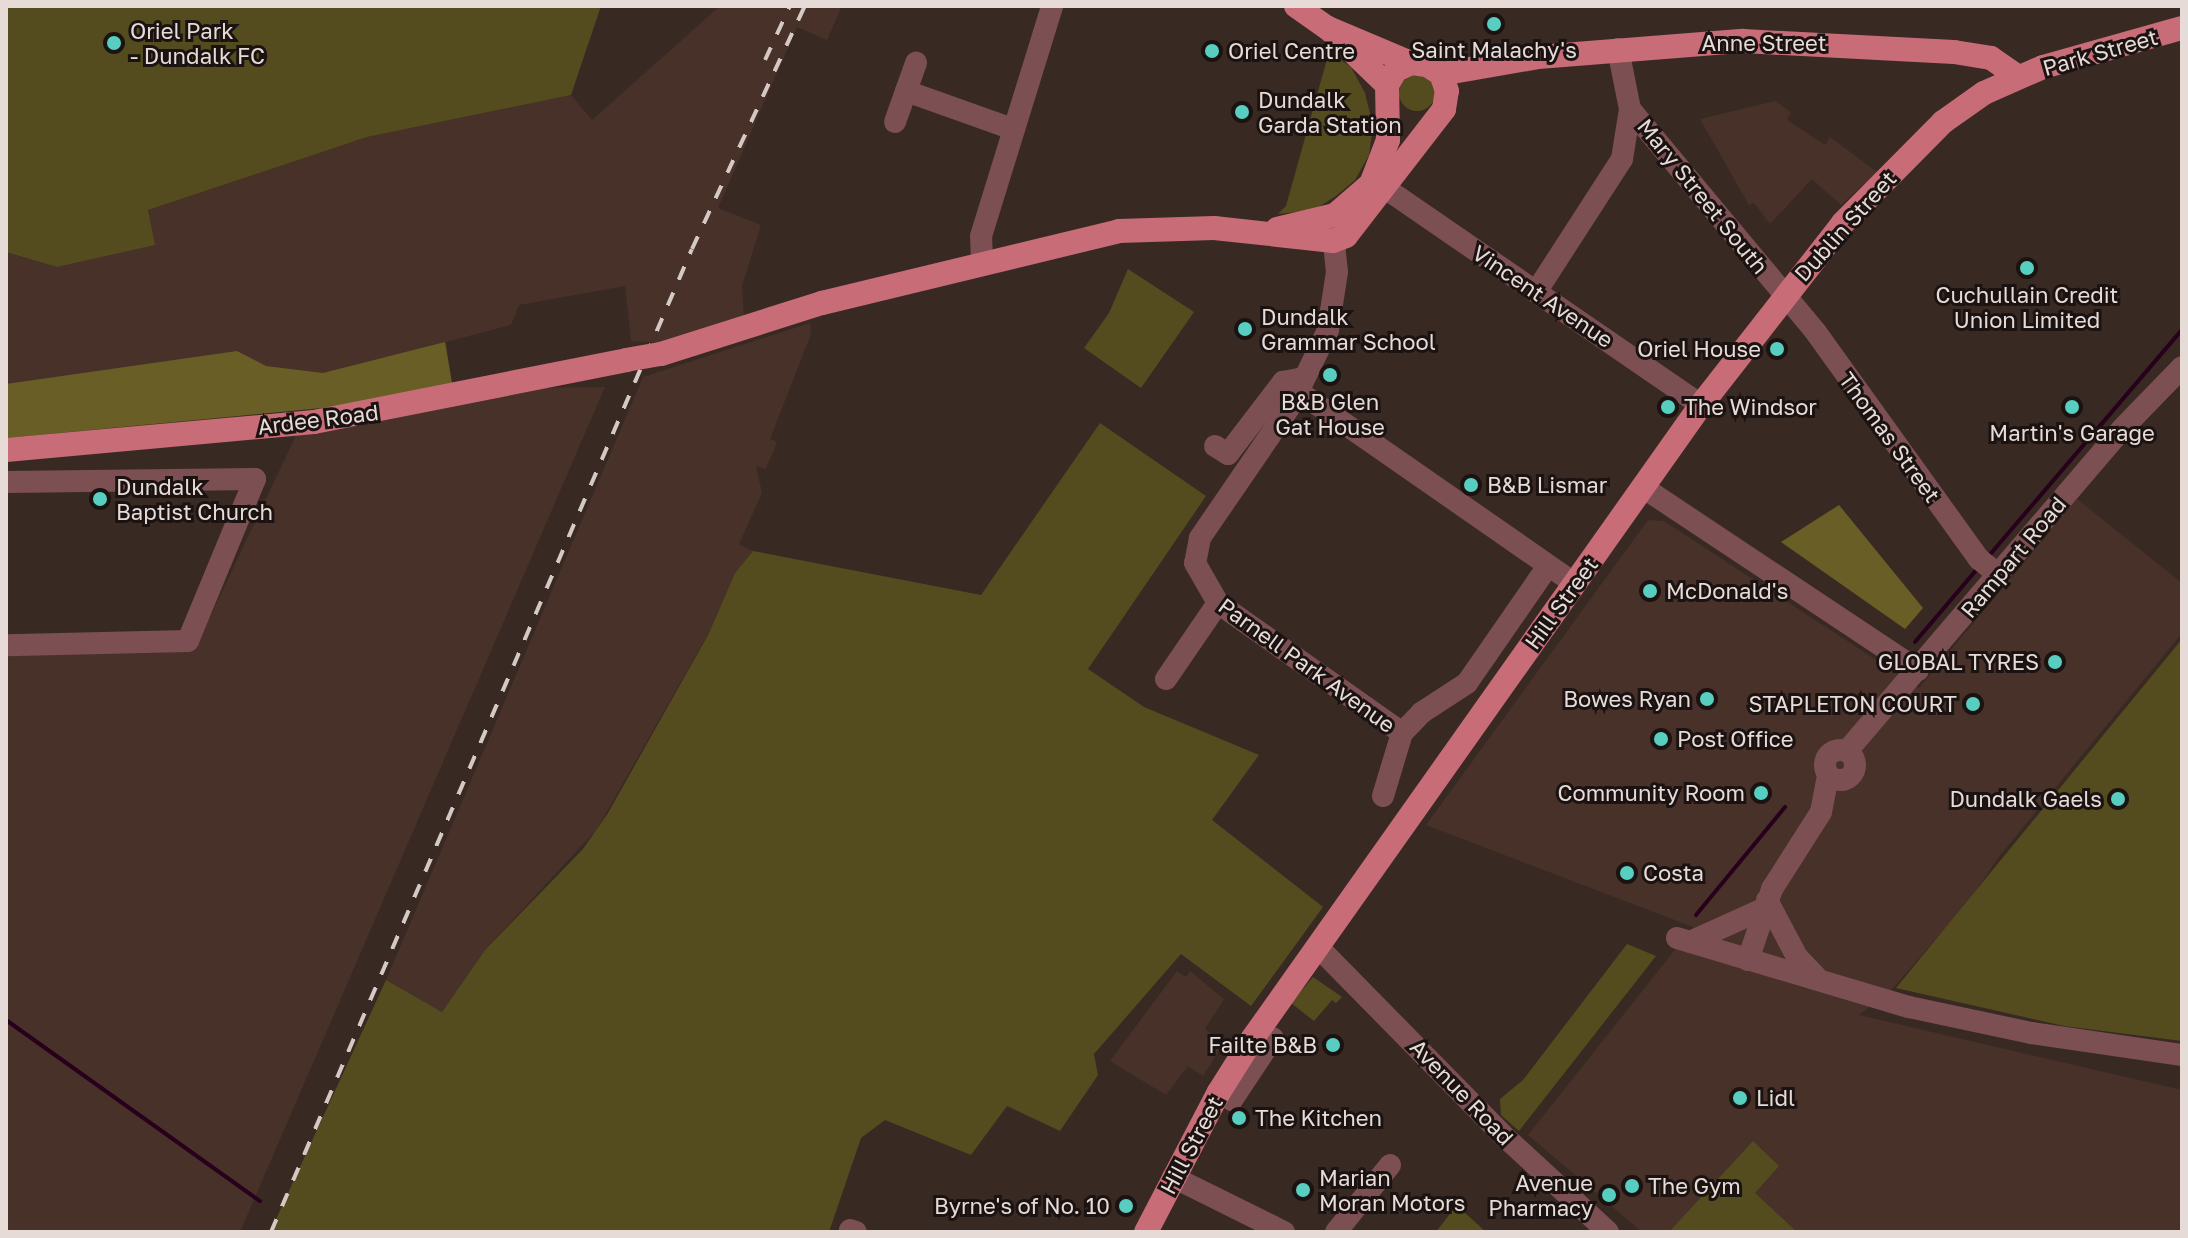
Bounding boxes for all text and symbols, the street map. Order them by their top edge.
marker: Saint Malachy's [1485,15,1503,33]
place label: Oriel Park - Dundalk FC [130,17,265,68]
street label: Park Street [2040,23,2160,81]
street label: Anne Street [1701,30,1827,56]
marker: Oriel Park - Dundalk FC [105,34,123,52]
place label: Saint Malachy's [1411,37,1577,63]
place label: Oriel Centre [1228,38,1355,64]
marker: Oriel Centre [1203,42,1221,60]
place label: Dundalk Garda Station [1258,86,1402,138]
marker: Dundalk Garda Station [1233,103,1251,121]
street label: Mary Street South [1632,113,1774,279]
street label: Dublin Street [1789,165,1901,287]
street label: Vincent Avenue [1468,239,1618,353]
marker: Cuchullain Credit Union Limited [2018,259,2036,277]
place label: Cuchullain Credit Union Limited [1936,281,2118,332]
place label: Dundalk Grammar School [1261,303,1436,354]
marker: Dundalk Grammar School [1236,320,1254,338]
place label: Oriel House [1637,336,1761,362]
marker: Oriel House [1768,340,1786,358]
marker: B&B Glen Gat House [1321,366,1339,384]
street label: Thomas Street [1834,367,1946,507]
place label: B&B Glen Gat House [1275,388,1385,440]
place label: The Windsor [1684,394,1817,420]
street label: Ardee Road [256,398,380,440]
marker: The Windsor [1659,398,1677,416]
marker: Martin's Garage [2063,398,2081,416]
place label: Martin's Garage [1989,420,2155,446]
place label: B&B Lismar [1487,472,1607,498]
place label: Dundalk Baptist Church [116,473,273,524]
marker: B&B Lismar [1462,476,1480,494]
marker: Dundalk Baptist Church [91,490,109,508]
street label: Rampart Road [1955,491,2071,623]
street label: Hill Street [1519,552,1603,654]
place label: McDonald's [1666,578,1788,604]
marker: McDonald's [1641,582,1659,600]
street label: Parnell Park Avenue [1214,592,1400,738]
place label: GLOBAL TYRES [1878,649,2039,675]
marker: GLOBAL TYRES [2046,653,2064,671]
place label: Bowes Ryan [1563,686,1691,712]
marker: Bowes Ryan [1698,690,1716,708]
place label: STAPLETON COURT [1749,691,1957,717]
marker: STAPLETON COURT [1964,695,1982,713]
place label: Post Office [1677,726,1794,752]
marker: Post Office [1652,730,1670,748]
place label: Community Room [1557,780,1745,806]
marker: Community Room [1752,784,1770,802]
place label: Dundalk Gaels [1949,786,2102,812]
marker: Dundalk Gaels [2109,790,2127,808]
place label: Costa [1643,860,1704,886]
marker: Costa [1618,864,1636,882]
place label: Failte B&B [1208,1032,1317,1058]
street label: Avenue Road [1405,1034,1519,1150]
marker: Failte B&B [1324,1036,1342,1054]
place label: Lidl [1756,1085,1795,1111]
marker: Lidl [1731,1089,1749,1107]
street label: Hill Street [1154,1091,1228,1199]
place label: The Kitchen [1255,1105,1382,1131]
marker: The Kitchen [1230,1109,1248,1127]
place label: Marian Moran Motors [1319,1164,1465,1216]
place label: Avenue Pharmacy [1488,1169,1593,1220]
place label: The Gym [1648,1173,1741,1199]
marker: The Gym [1623,1177,1641,1195]
marker: Marian Moran Motors [1294,1181,1312,1199]
marker: Avenue Pharmacy [1600,1186,1618,1204]
place label: Byrne's of No. 10 [934,1193,1110,1219]
marker: Byrne's of No. 10 [1117,1197,1135,1215]

